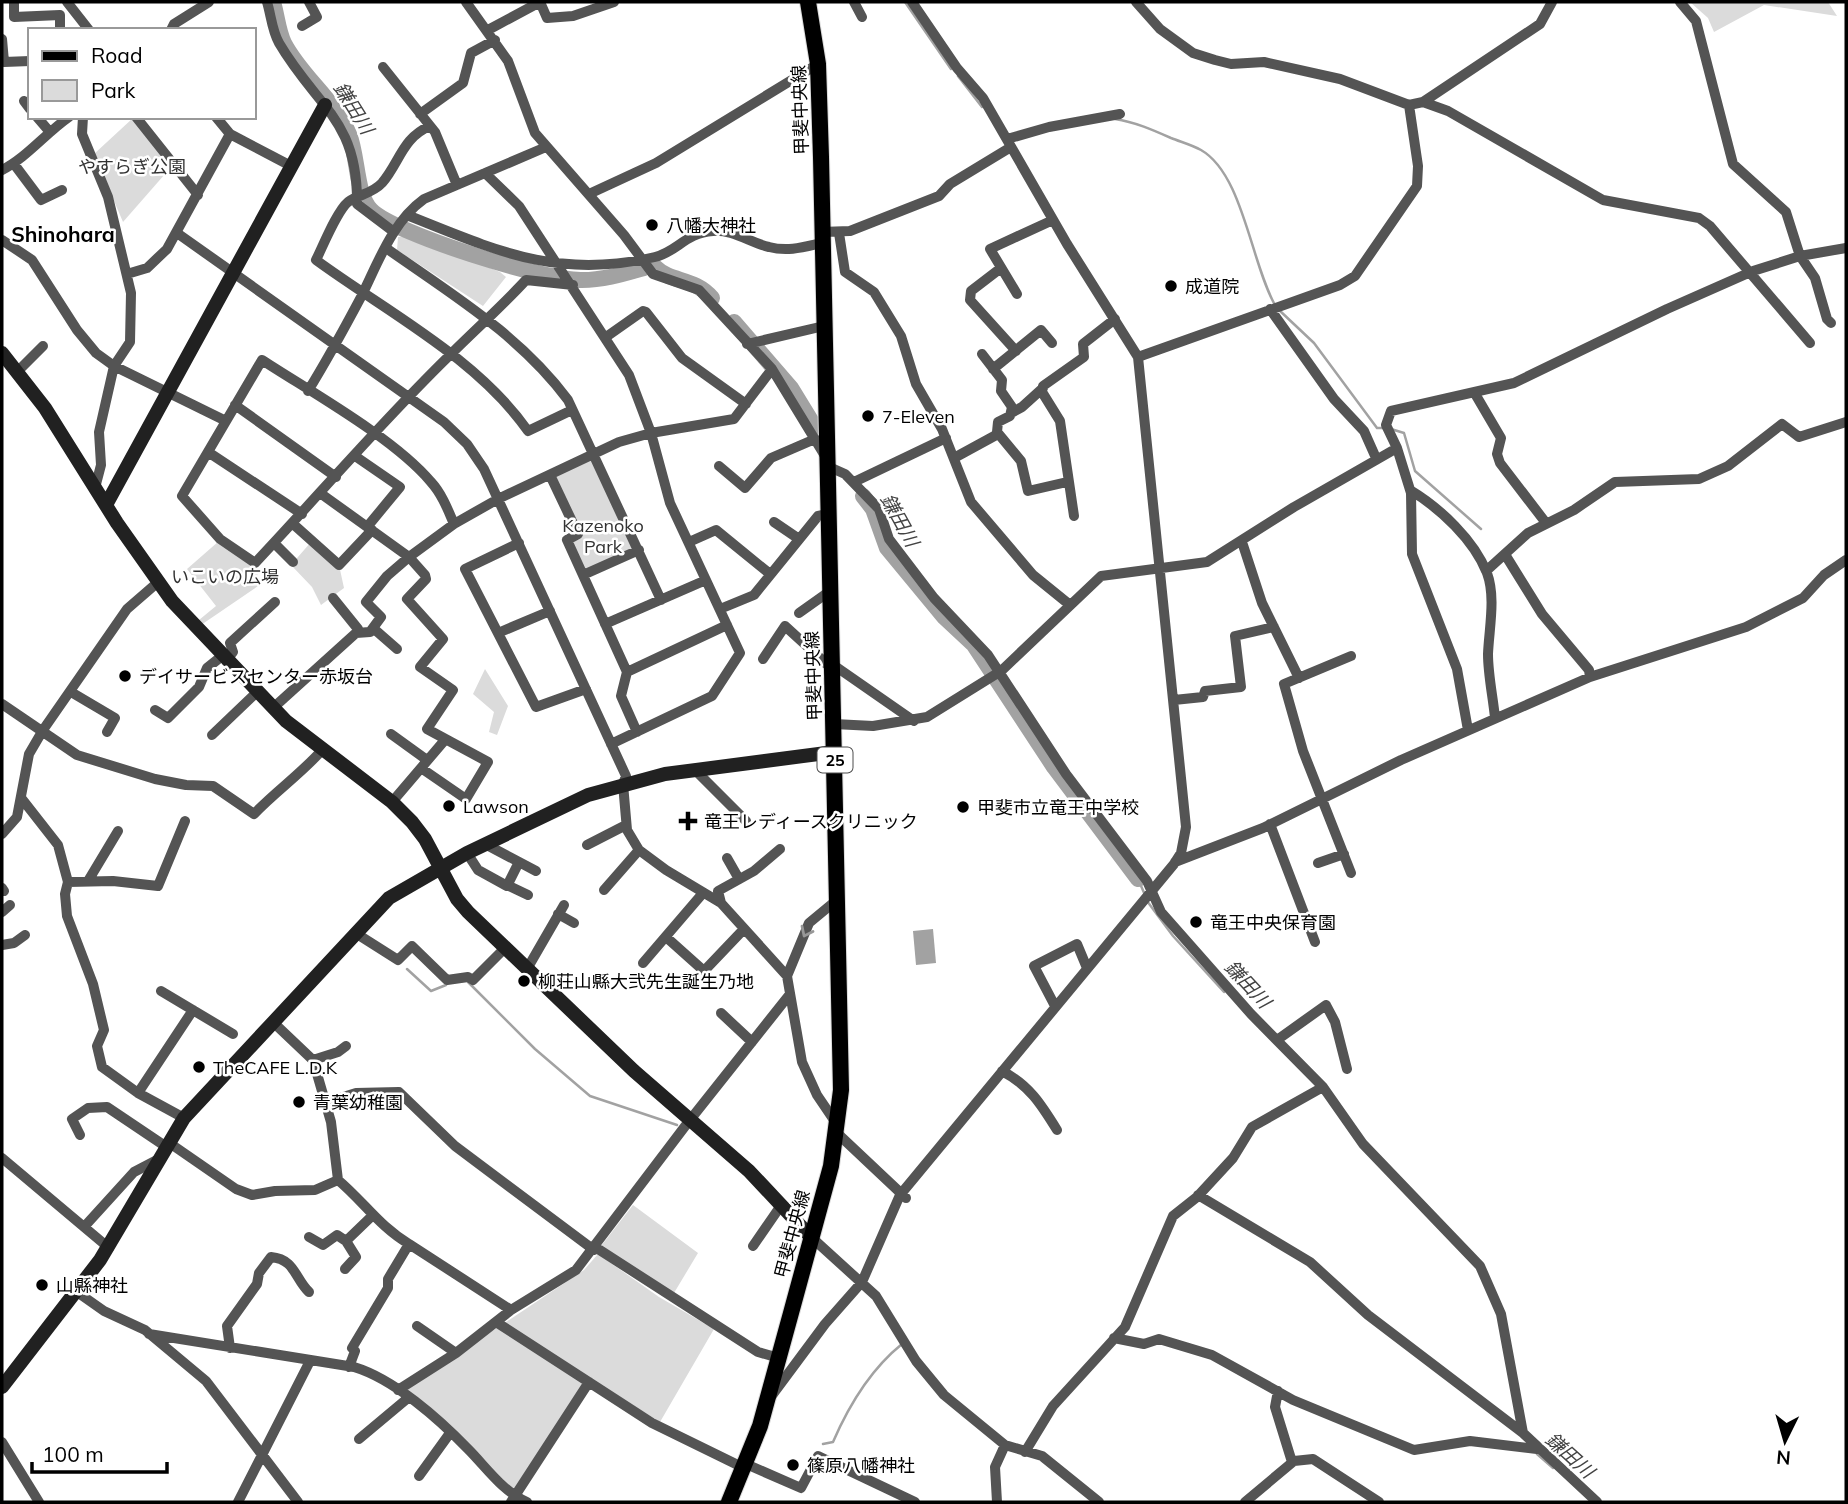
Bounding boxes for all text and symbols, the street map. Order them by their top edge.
legend [28,28,256,119]
text: Road [91,42,142,68]
street label: 甲斐中央線 [787,65,813,155]
text: Park [91,77,135,103]
water label: 鎌田川 [329,77,380,140]
park label: やすらぎ公園 [78,155,186,178]
place label: 八幡大神社 [666,214,756,237]
marker: 八幡大神社 [644,217,660,233]
district label: Shinohara [11,221,115,247]
place label: 成道院 [1185,275,1239,298]
marker: 成道院 [1163,278,1179,294]
place label: 7-Eleven [882,405,955,428]
marker: 7-Eleven [860,408,876,424]
water label: 鎌田川 [876,489,925,552]
park label: Kazenoko Park [562,514,644,558]
park label: いこいの広場 [171,565,279,588]
street label: 甲斐中央線 [800,631,826,721]
place label: デイサービスセンター赤坂台 [139,665,373,688]
marker: デイサービスセンター赤坂台 [117,668,133,684]
road number: 25 [818,748,852,772]
place label: Lawson [463,795,529,818]
place label: 甲斐市立竜王中学校 [977,796,1139,819]
marker: Lawson [441,798,457,814]
marker: 甲斐市立竜王中学校 [955,799,971,815]
place label: 竜王レディースクリニック [704,810,918,833]
marker: 竜王レディースクリニック [678,811,698,831]
place label: 竜王中央保育園 [1210,911,1336,934]
marker: 竜王中央保育園 [1188,914,1204,930]
one-way arrow [800,925,814,937]
water label: 鎌田川 [1220,955,1278,1014]
place label: 柳荘山縣大弐先生誕生乃地 [538,970,754,993]
marker: 柳荘山縣大弐先生誕生乃地 [516,973,532,989]
place label: TheCAFE L.D.K [213,1056,338,1079]
marker: TheCAFE L.D.K [191,1059,207,1075]
place label: 青葉幼稚園 [313,1091,403,1114]
marker: 青葉幼稚園 [291,1094,307,1110]
street label: 甲斐中央線 [769,1188,815,1280]
place label: 山縣神社 [56,1274,128,1297]
marker: 山縣神社 [34,1277,50,1293]
north arrow [1750,1406,1820,1476]
water label: 鎌田川 [1541,1427,1601,1484]
scale bar [32,1430,166,1474]
text: 100 m [42,1441,104,1467]
text: N [1775,1445,1792,1471]
place label: 篠原八幡神社 [807,1454,915,1477]
marker: 篠原八幡神社 [785,1457,801,1473]

